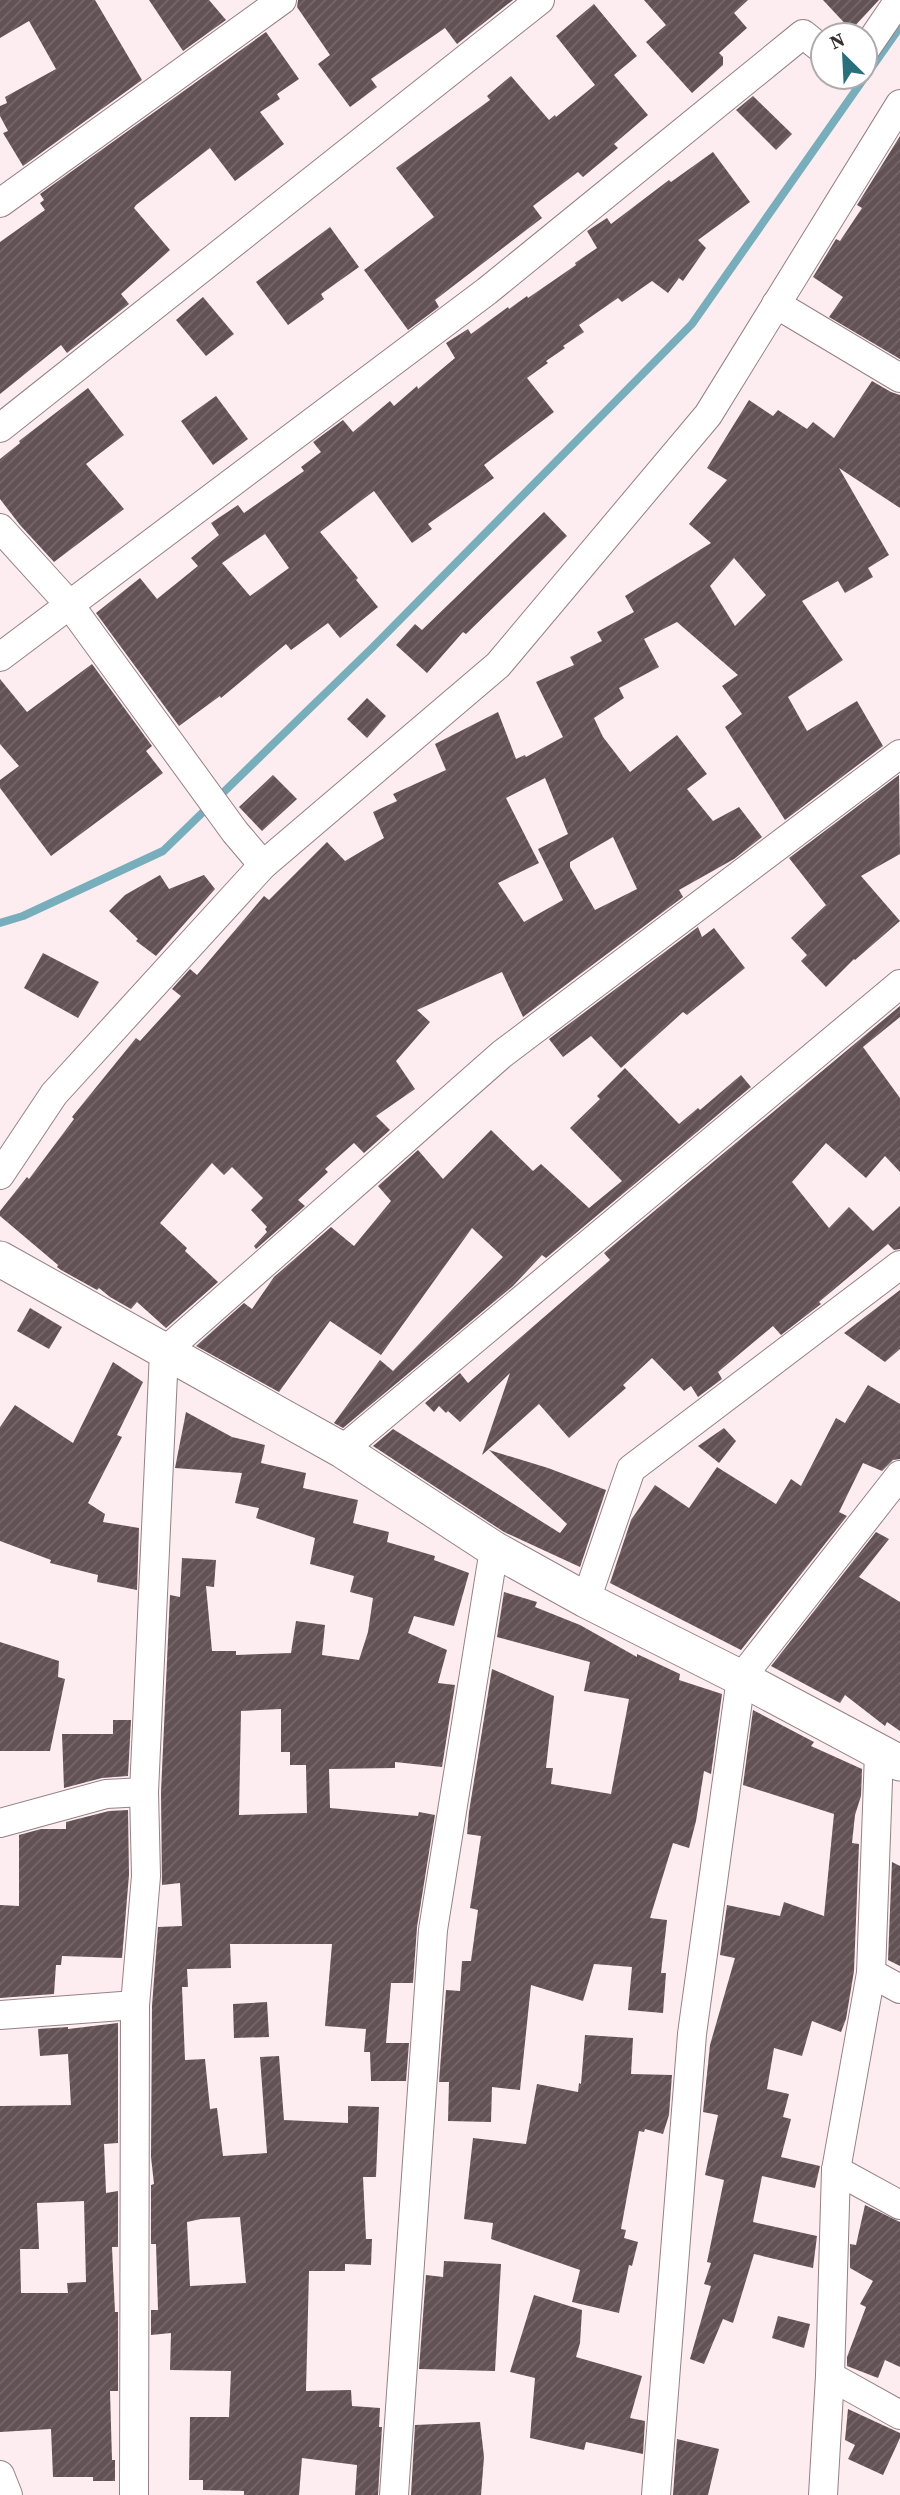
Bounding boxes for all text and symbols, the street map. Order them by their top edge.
north arrow [809,21,879,91]
text: N [825,26,849,55]

